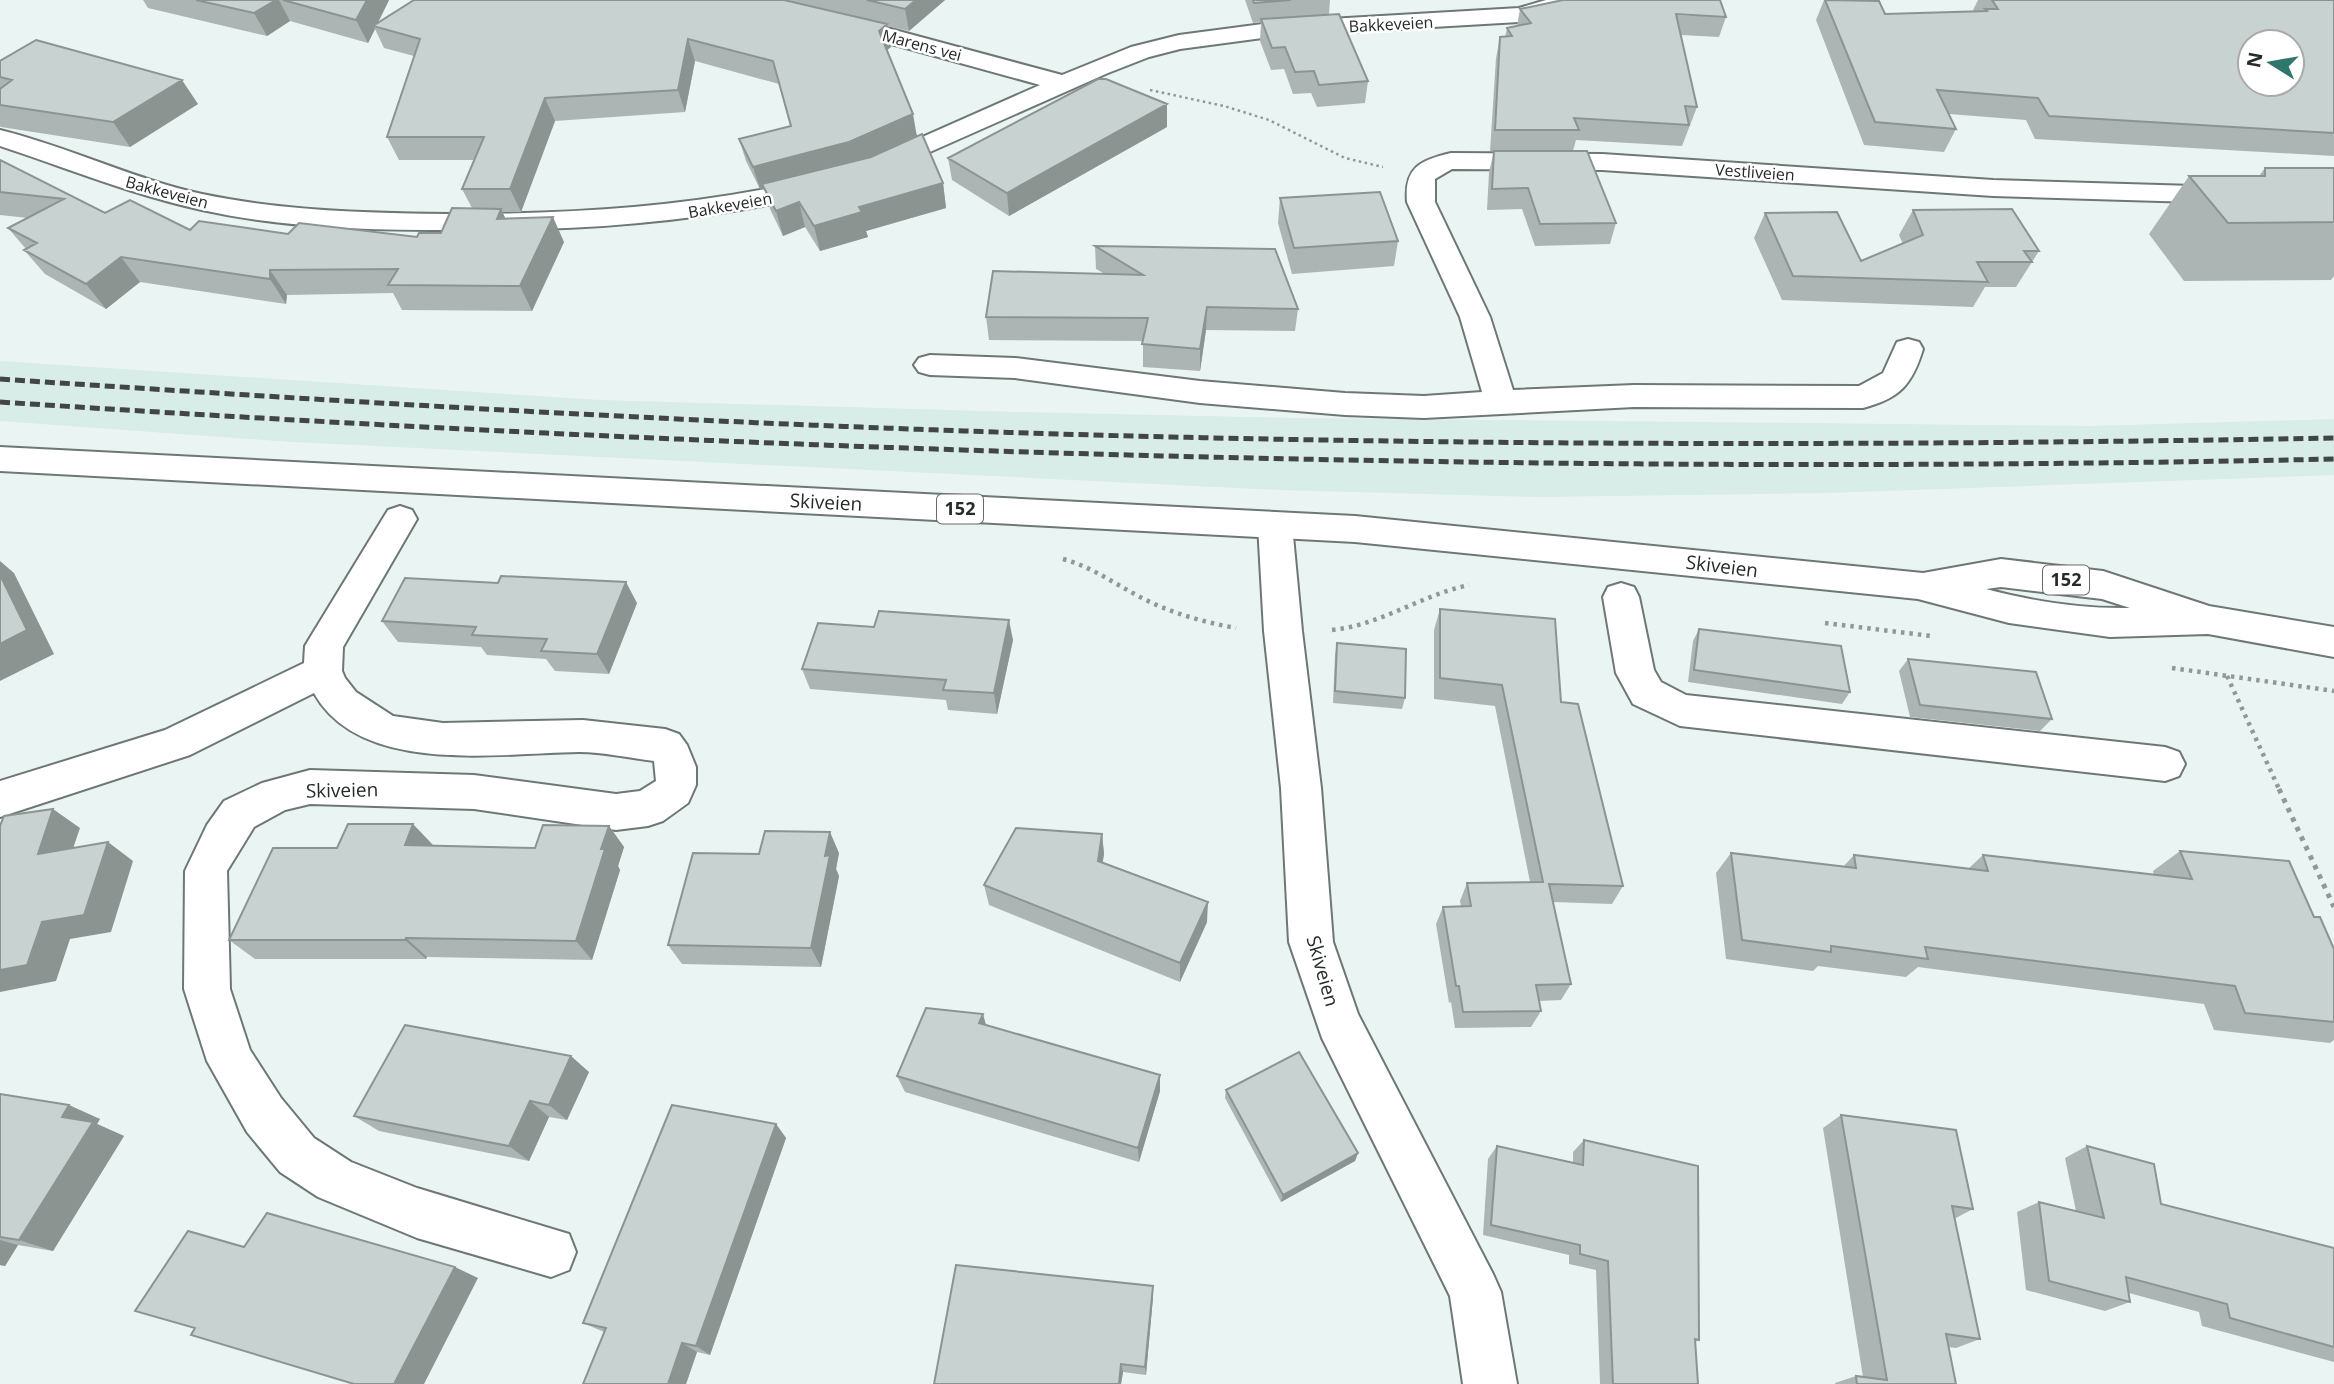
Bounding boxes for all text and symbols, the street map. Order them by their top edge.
street label: Bakkeveien [1348,11,1434,37]
street label: Marens vei [880,24,964,66]
north arrow [2236,28,2306,98]
text: N [2240,50,2269,70]
street label: Vestliveien [1714,158,1796,186]
street label: Bakkeveien [123,170,211,214]
street label: Bakkeveien [686,187,774,223]
street label: Skiveien [789,487,863,517]
road number: 152 [937,494,983,524]
street label: Skiveien [1684,549,1760,583]
road number: 152 [2043,566,2089,594]
street label: Skiveien [306,776,378,804]
street label: Skiveien [1301,933,1345,1009]

